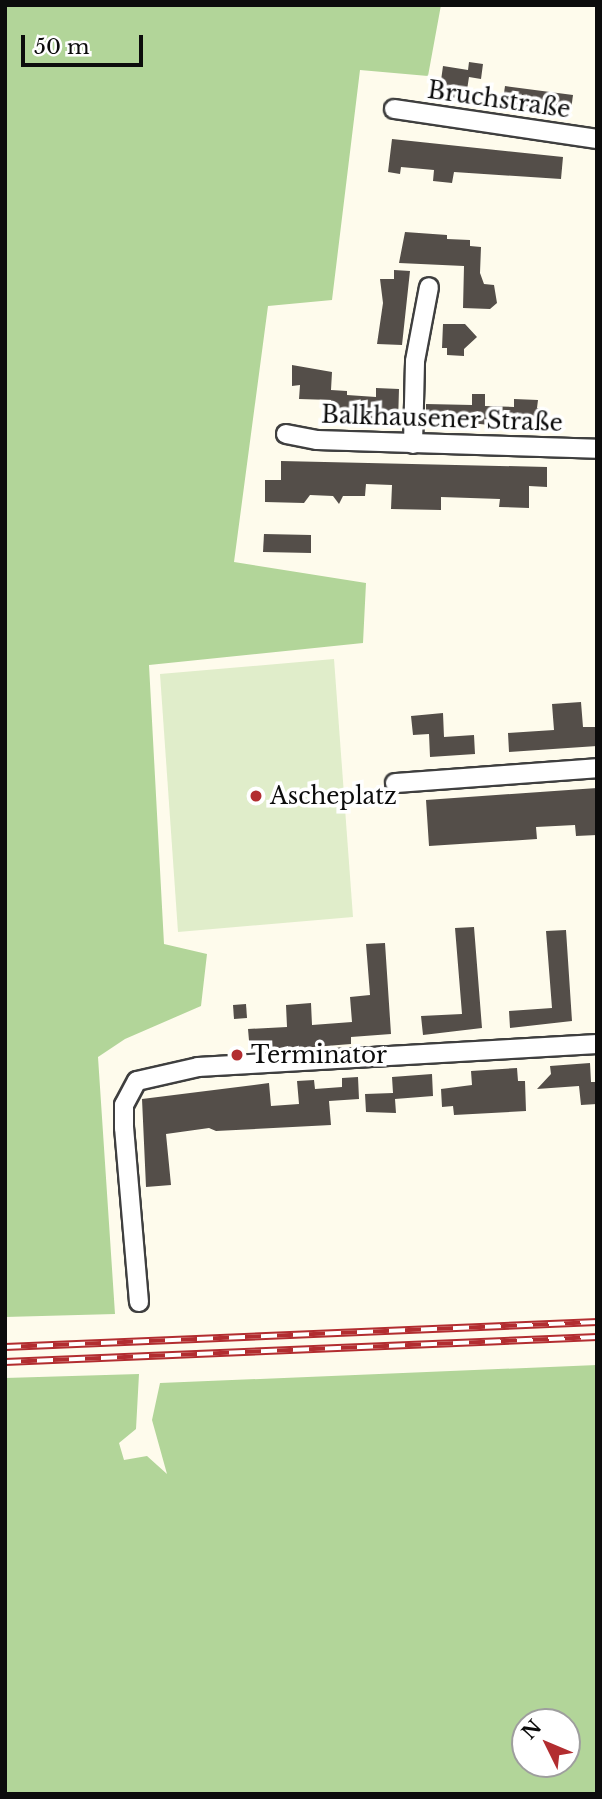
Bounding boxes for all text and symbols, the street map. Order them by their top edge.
scale bar [24,21,147,65]
text: 50 m [34,34,89,60]
street label: Bruchstraße [426,76,572,124]
street label: Balkhausener Straße [320,401,564,437]
place label: Ascheplatz [270,782,397,810]
marker: Ascheplatz [248,788,264,804]
place label: Terminator [251,1041,387,1069]
marker: Terminator [229,1047,245,1063]
north arrow [511,1708,581,1778]
text: N [517,1715,546,1744]

